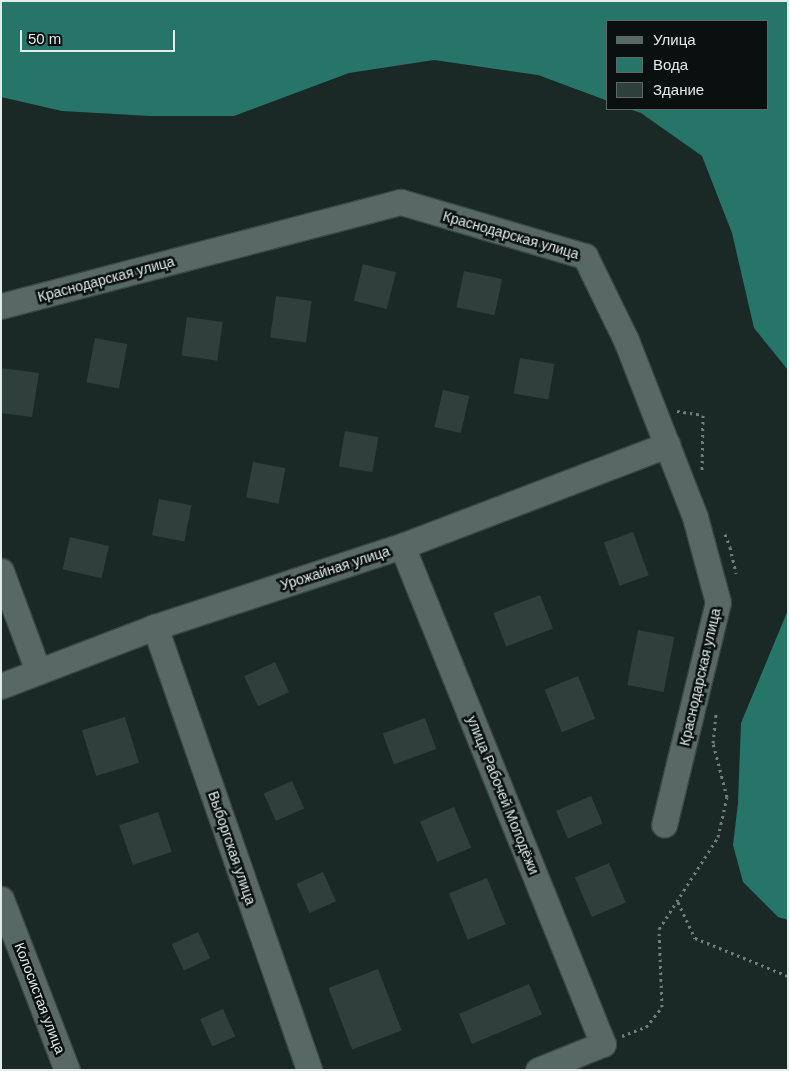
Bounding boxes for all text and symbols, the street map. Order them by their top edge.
scale bar [22,20,178,52]
legend [606,20,769,110]
text: 50 m [28,30,61,47]
text: Улица [653,31,696,48]
text: Вода [653,56,688,73]
text: Здание [653,81,704,98]
street label: Краснодарская улица [441,208,581,262]
street label: Краснодарская улица [36,253,176,305]
street label: Урожайная улица [278,542,392,594]
street label: Краснодарская улица [676,606,724,748]
street label: улица Рабочей Молодёжи [463,713,543,877]
street label: Выборгская улица [205,789,259,907]
street label: Колосистая улица [11,940,69,1056]

